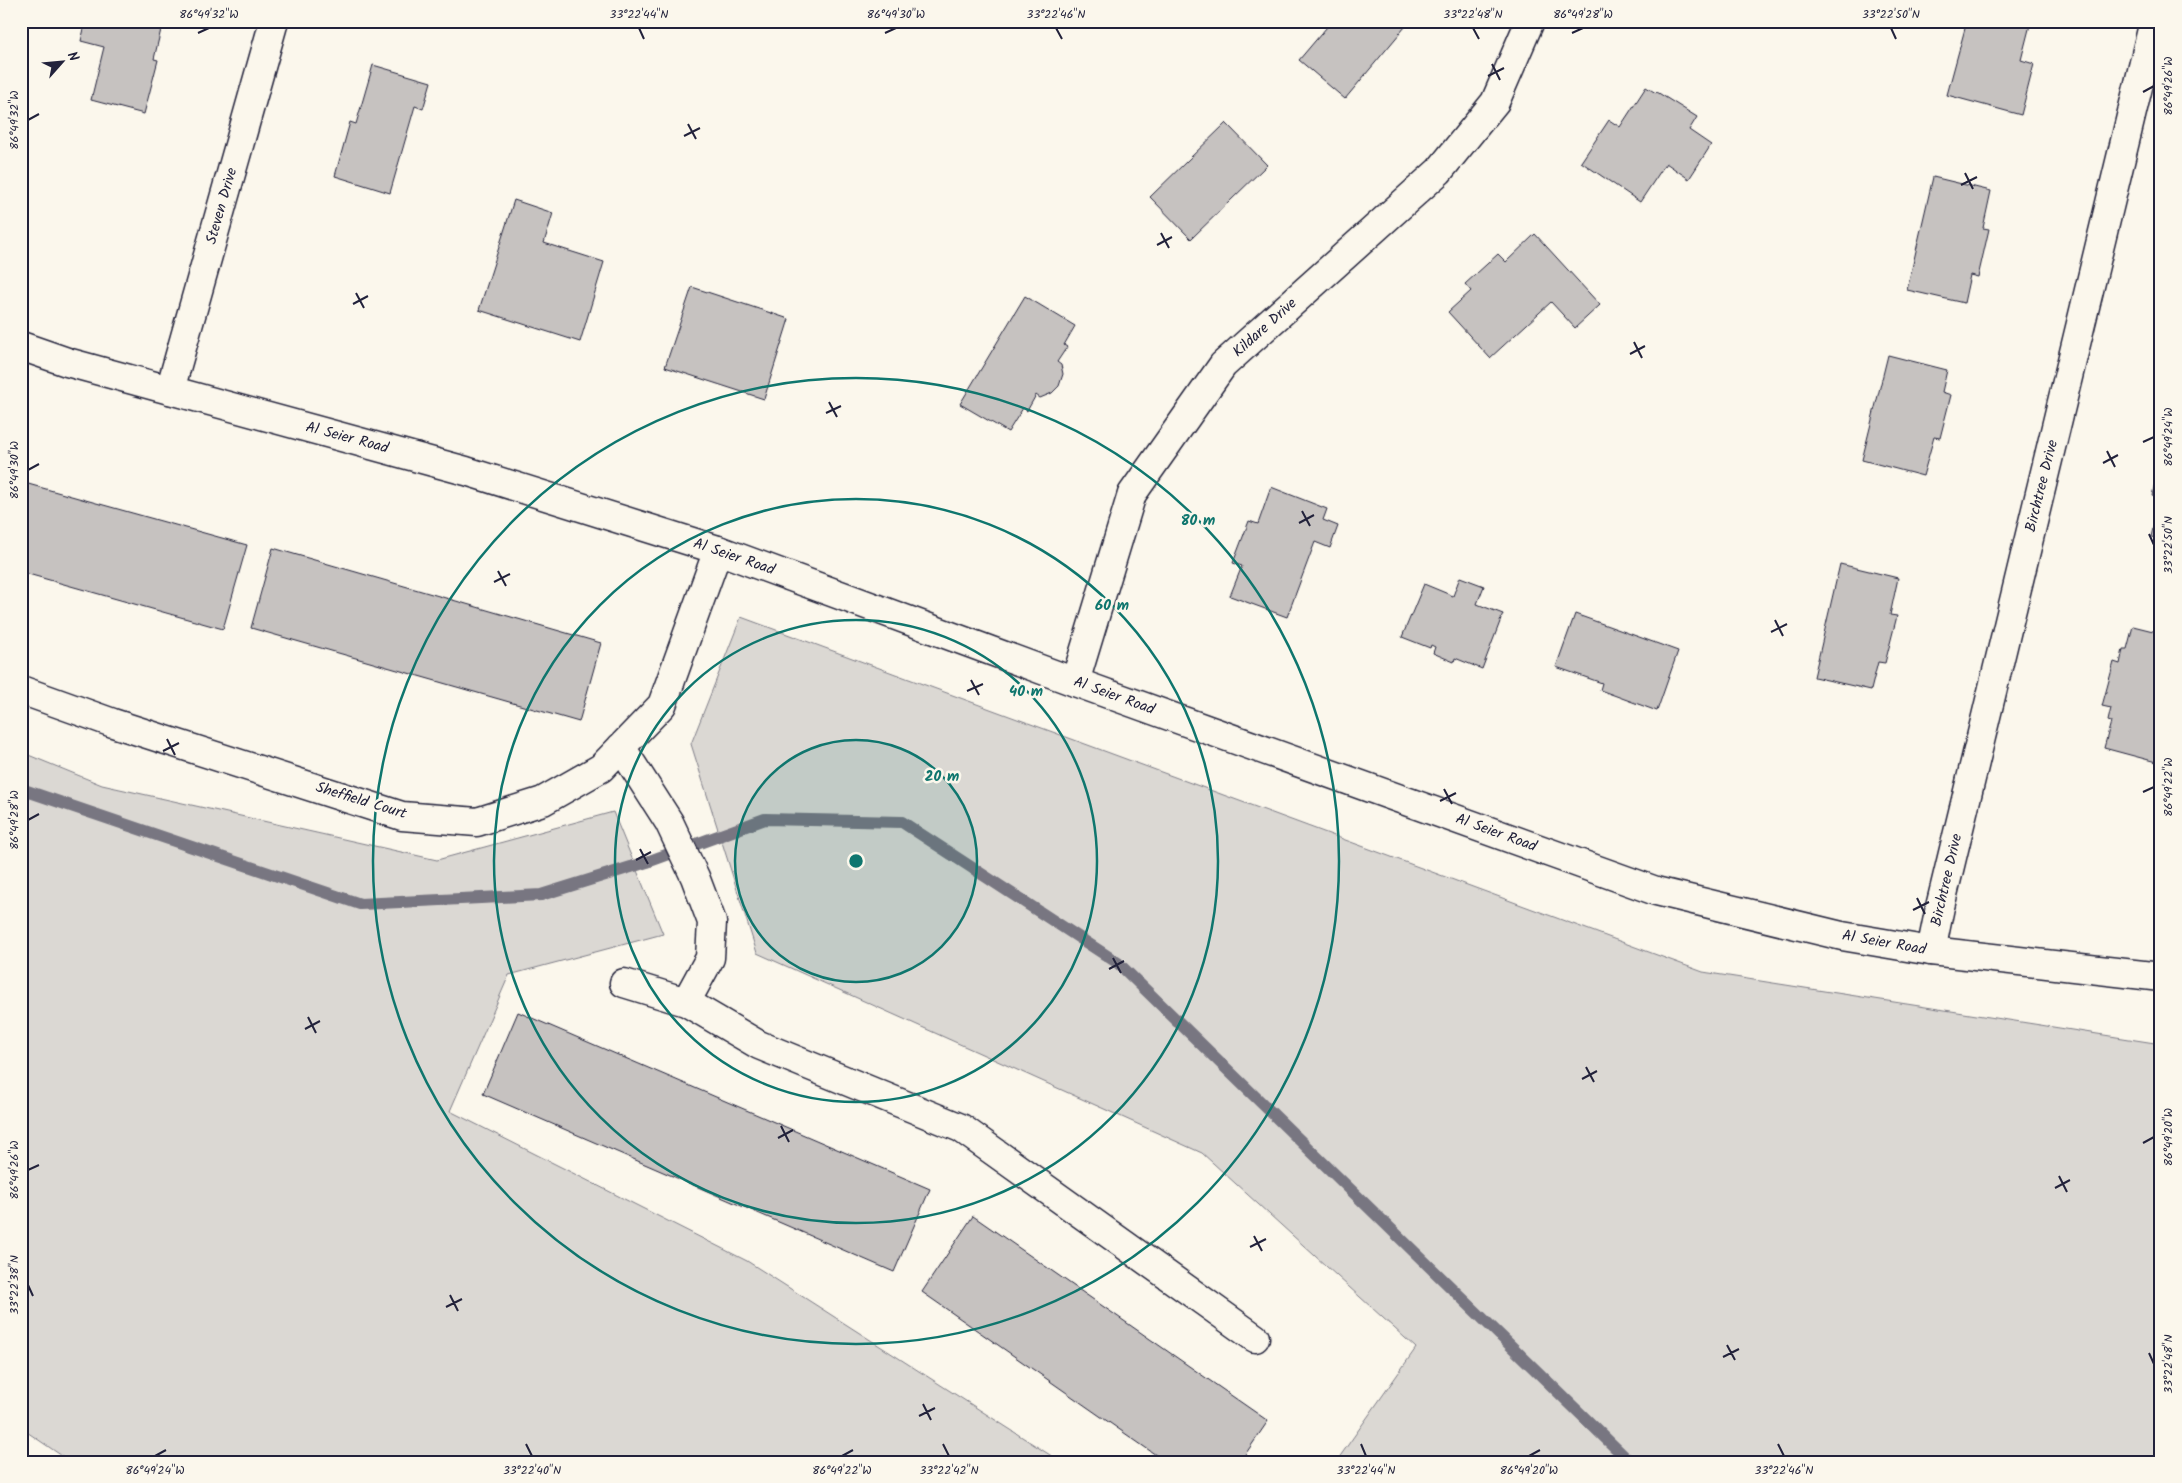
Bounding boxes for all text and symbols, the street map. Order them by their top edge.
text: 86°49'32"W [179,5,239,24]
text: 33°22'44"N [610,5,668,24]
text: 86°49'30"W [867,5,925,24]
text: 33°22'46"N [1027,5,1085,24]
text: 33°22'48"N [1443,5,1503,24]
text: 86°49'28"W [1553,5,1613,24]
text: 33°22'50"N [1862,5,1920,24]
north arrow [38,38,88,88]
text: N [61,48,85,66]
text: 86°49'26"W [2159,56,2178,116]
text: 86°49'32"W [5,90,24,150]
street label: Steven Drive [200,165,244,247]
street label: Kildare Drive [1227,292,1303,364]
text: 86°49'24"W [2159,407,2178,467]
street label: Al Seier Road [303,415,392,461]
street label: Birchtree Drive [2019,437,2065,535]
text: 86°49'30"W [5,441,24,499]
text: 80 m [1181,509,1215,533]
text: 33°22'50"N [2159,516,2178,574]
street label: Al Seier Road [690,532,779,582]
text: 60 m [1095,594,1129,618]
street label: Al Seier Road [1070,670,1158,722]
text: 40 m [1009,680,1043,704]
text: 86°49'22"W [2159,757,2178,817]
text: 20 m [925,765,959,789]
street label: Sheffield Court [313,776,410,826]
text: 86°49'28"W [5,790,24,850]
street label: Al Seier Road [1452,807,1540,859]
street label: Birchtree Drive [1925,831,1969,929]
centre of rings [847,852,865,870]
street label: Al Seier Road [1840,924,1928,962]
text: 86°49'20"W [2159,1108,2178,1166]
text: 86°49'26"W [5,1140,24,1200]
text: 33°22'38"N [5,1255,24,1315]
text: 33°22'48"N [2159,1334,2178,1394]
text: 86°49'24"W [125,1461,185,1480]
text: 33°22'40"N [503,1461,561,1480]
text: 86°49'22"W [812,1461,872,1480]
text: 33°22'42"N [919,1461,979,1480]
text: 33°22'44"N [1337,1461,1395,1480]
text: 86°49'20"W [1500,1461,1558,1480]
text: 33°22'46"N [1755,1461,1813,1480]

